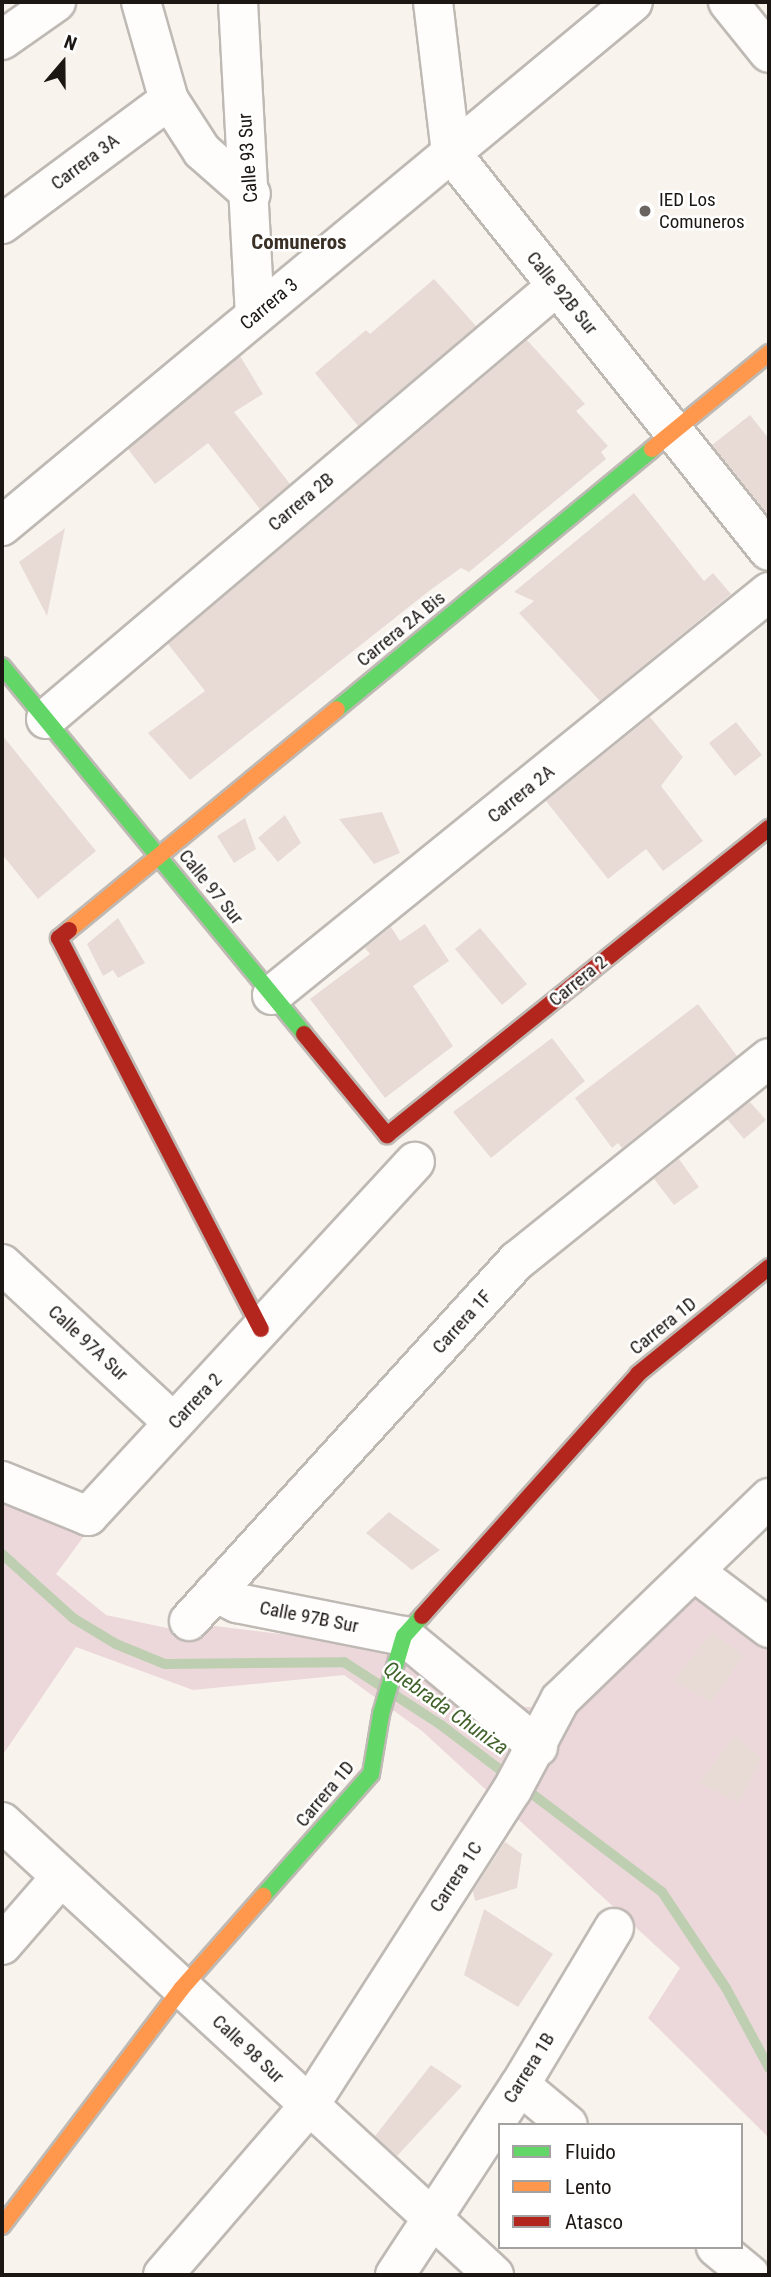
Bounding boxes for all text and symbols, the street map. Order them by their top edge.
north arrow [28,28,98,98]
text: N [61,30,80,56]
street label: Calle 93 Sur [233,112,263,204]
street label: Carrera 3A [46,129,124,195]
place label: IED Los Comuneros [659,189,745,233]
marker: IED Los Comuneros [637,203,653,219]
district label: Comuneros [251,229,347,255]
street label: Calle 92B Sur [522,247,602,339]
street label: Carrera 3 [235,273,303,335]
street label: Carrera 2B [263,468,339,536]
street label: Carrera 2A Bis [352,586,450,672]
street label: Carrera 2A [483,760,559,828]
street label: Calle 97 Sur [174,845,248,929]
street label: Carrera 2 [544,951,612,1011]
street label: Carrera 1F [428,1286,496,1358]
street label: Carrera 1D [625,1292,701,1360]
street label: Calle 97A Sur [43,1300,133,1386]
street label: Carrera 2 [163,1368,227,1434]
street label: Calle 97B Sur [258,1596,360,1638]
water label: Quebrada Chuniza [379,1656,513,1760]
street label: Carrera 1D [291,1756,359,1832]
street label: Carrera 1C [425,1838,487,1916]
street label: Calle 98 Sur [207,2010,289,2088]
street label: Carrera 1B [498,2029,560,2107]
legend [498,2123,743,2249]
text: Fluido [565,2140,616,2164]
text: Lento [565,2175,612,2199]
text: Atasco [565,2210,623,2234]

